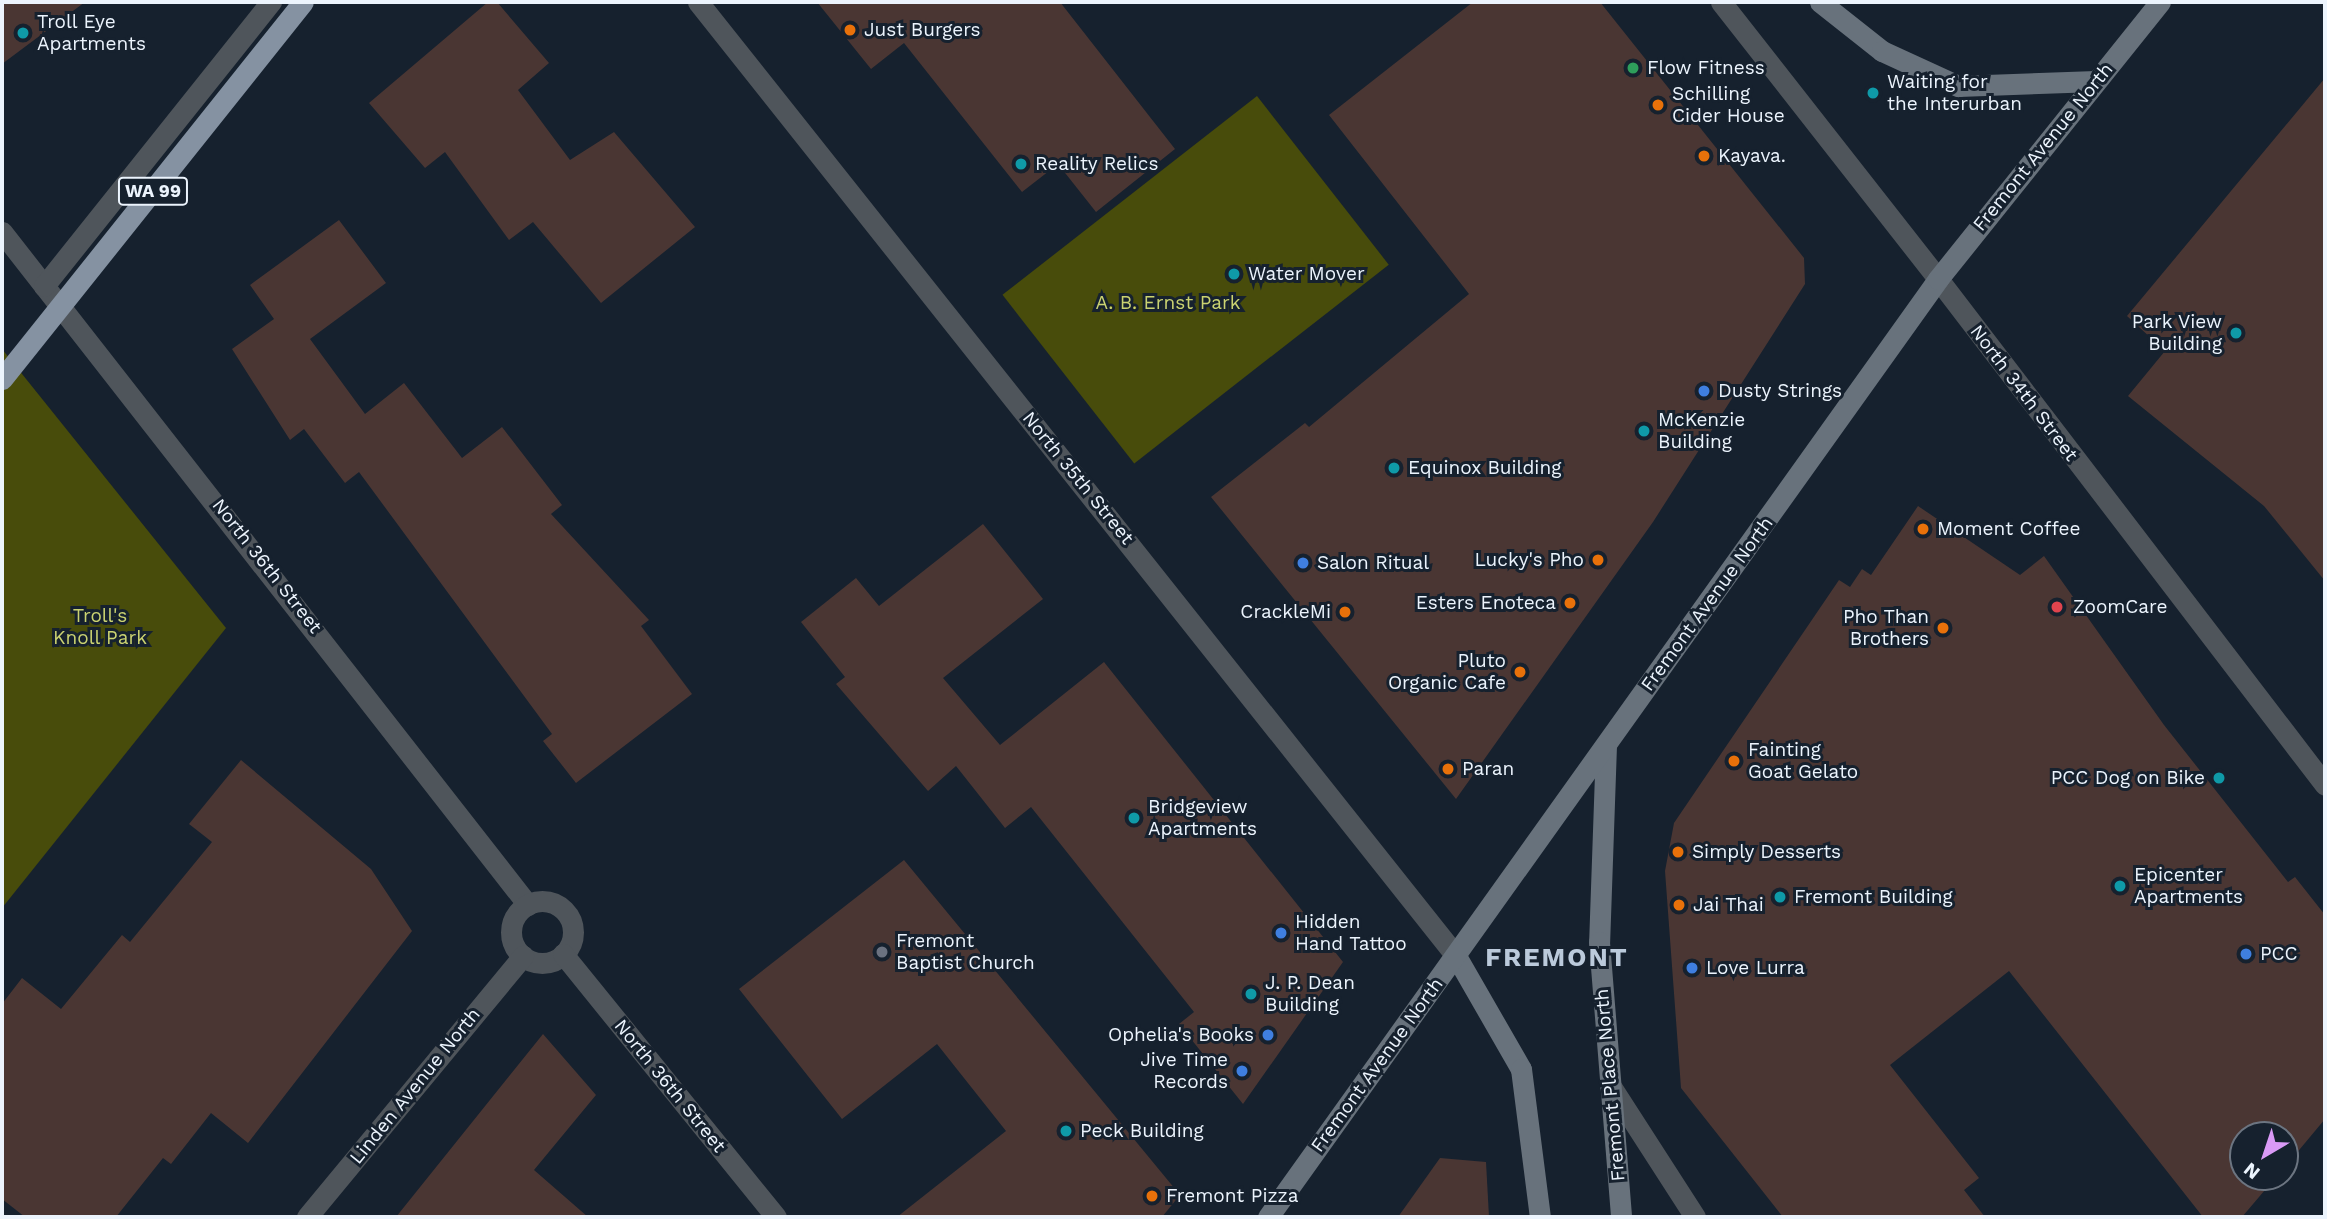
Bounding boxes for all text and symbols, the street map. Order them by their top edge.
place label: Troll Eye Apartments [37,11,146,55]
place label: Just Burgers [864,19,981,41]
marker: Just Burgers [842,22,858,38]
marker: Troll Eye Apartments [15,25,31,41]
place label: Flow Fitness [1647,57,1765,79]
street label: Fremont Avenue North [1968,58,2118,236]
marker: Flow Fitness [1625,60,1641,76]
place label: Waiting for the Interurban [1887,71,2022,115]
place label: Schilling Cider House [1672,83,1785,127]
marker: Waiting for the Interurban [1865,85,1881,101]
marker: Schilling Cider House [1650,97,1666,113]
place label: Kayava. [1718,145,1786,167]
marker: Kayava. [1696,148,1712,164]
place label: Reality Relics [1035,153,1159,175]
marker: Reality Relics [1013,156,1029,172]
road number: WA 99 [116,176,190,206]
place label: Water Mover [1248,263,1365,285]
marker: Water Mover [1226,266,1242,282]
park label: A. B. Ernst Park [1095,292,1241,314]
place label: Park View Building [2131,311,2222,355]
street label: North 34th Street [1965,320,2083,466]
marker: Park View Building [2228,325,2244,341]
place label: Dusty Strings [1718,380,1843,402]
marker: Dusty Strings [1696,383,1712,399]
street label: North 35th Street [1018,407,1138,549]
place label: McKenzie Building [1658,409,1745,453]
marker: McKenzie Building [1636,423,1652,439]
place label: Equinox Building [1408,457,1562,479]
marker: Equinox Building [1386,460,1402,476]
street label: North 36th Street [207,494,327,638]
street label: Fremont Avenue North [1636,512,1778,696]
place label: Moment Coffee [1937,518,2080,540]
marker: Moment Coffee [1915,521,1931,537]
place label: Lucky's Pho [1474,549,1584,571]
place label: Salon Ritual [1317,552,1429,574]
marker: Lucky's Pho [1590,552,1606,568]
marker: Salon Ritual [1295,555,1311,571]
place label: Esters Enoteca [1416,592,1556,614]
marker: Esters Enoteca [1562,595,1578,611]
place label: ZoomCare [2073,596,2168,618]
marker: ZoomCare [2047,597,2067,617]
place label: CrackleMi [1240,601,1331,623]
marker: CrackleMi [1337,604,1353,620]
park label: Troll's Knoll Park [53,605,147,649]
place label: Pho Than Brothers [1842,606,1929,650]
marker: Pho Than Brothers [1935,620,1951,636]
place label: Pluto Organic Cafe [1388,650,1506,694]
marker: Pluto Organic Cafe [1512,664,1528,680]
place label: Fainting Goat Gelato [1748,739,1858,783]
marker: Fainting Goat Gelato [1726,753,1742,769]
place label: Paran [1462,758,1514,780]
marker: Paran [1440,761,1456,777]
place label: PCC Dog on Bike [2051,767,2205,789]
marker: PCC Dog on Bike [2211,770,2227,786]
place label: Bridgeview Apartments [1148,796,1257,840]
marker: Bridgeview Apartments [1126,810,1142,826]
place label: Simply Desserts [1692,841,1842,863]
marker: Simply Desserts [1670,844,1686,860]
place label: Epicenter Apartments [2134,864,2243,908]
marker: Epicenter Apartments [2112,878,2128,894]
place label: Fremont Building [1794,886,1953,908]
marker: Fremont Building [1772,889,1788,905]
place label: Jai Thai [1693,894,1764,916]
marker: Jai Thai [1671,897,1687,913]
place label: Hidden Hand Tattoo [1295,911,1407,955]
marker: Hidden Hand Tattoo [1273,925,1289,941]
place label: Fremont Baptist Church [896,930,1035,974]
district label: FREMONT [1486,942,1628,974]
place label: PCC [2260,943,2298,965]
marker: Fremont Baptist Church [874,944,890,960]
marker: PCC [2238,946,2254,962]
place label: Love Lurra [1706,957,1805,979]
marker: Love Lurra [1684,960,1700,976]
place label: J. P. Dean Building [1265,972,1355,1016]
street label: Fremont Avenue North [1306,973,1448,1157]
marker: J. P. Dean Building [1243,986,1259,1002]
street label: Fremont Place North [1590,988,1630,1182]
street label: Linden Avenue North [345,1003,485,1169]
street label: North 36th Street [609,1015,731,1157]
place label: Ophelia's Books [1108,1024,1254,1046]
marker: Ophelia's Books [1260,1027,1276,1043]
place label: Jive Time Records [1140,1049,1228,1093]
marker: Jive Time Records [1234,1063,1250,1079]
place label: Peck Building [1080,1120,1204,1142]
north arrow [2229,1121,2299,1191]
marker: Peck Building [1058,1123,1074,1139]
text: N [2239,1158,2264,1185]
place label: Fremont Pizza [1166,1185,1298,1207]
marker: Fremont Pizza [1144,1188,1160,1204]

